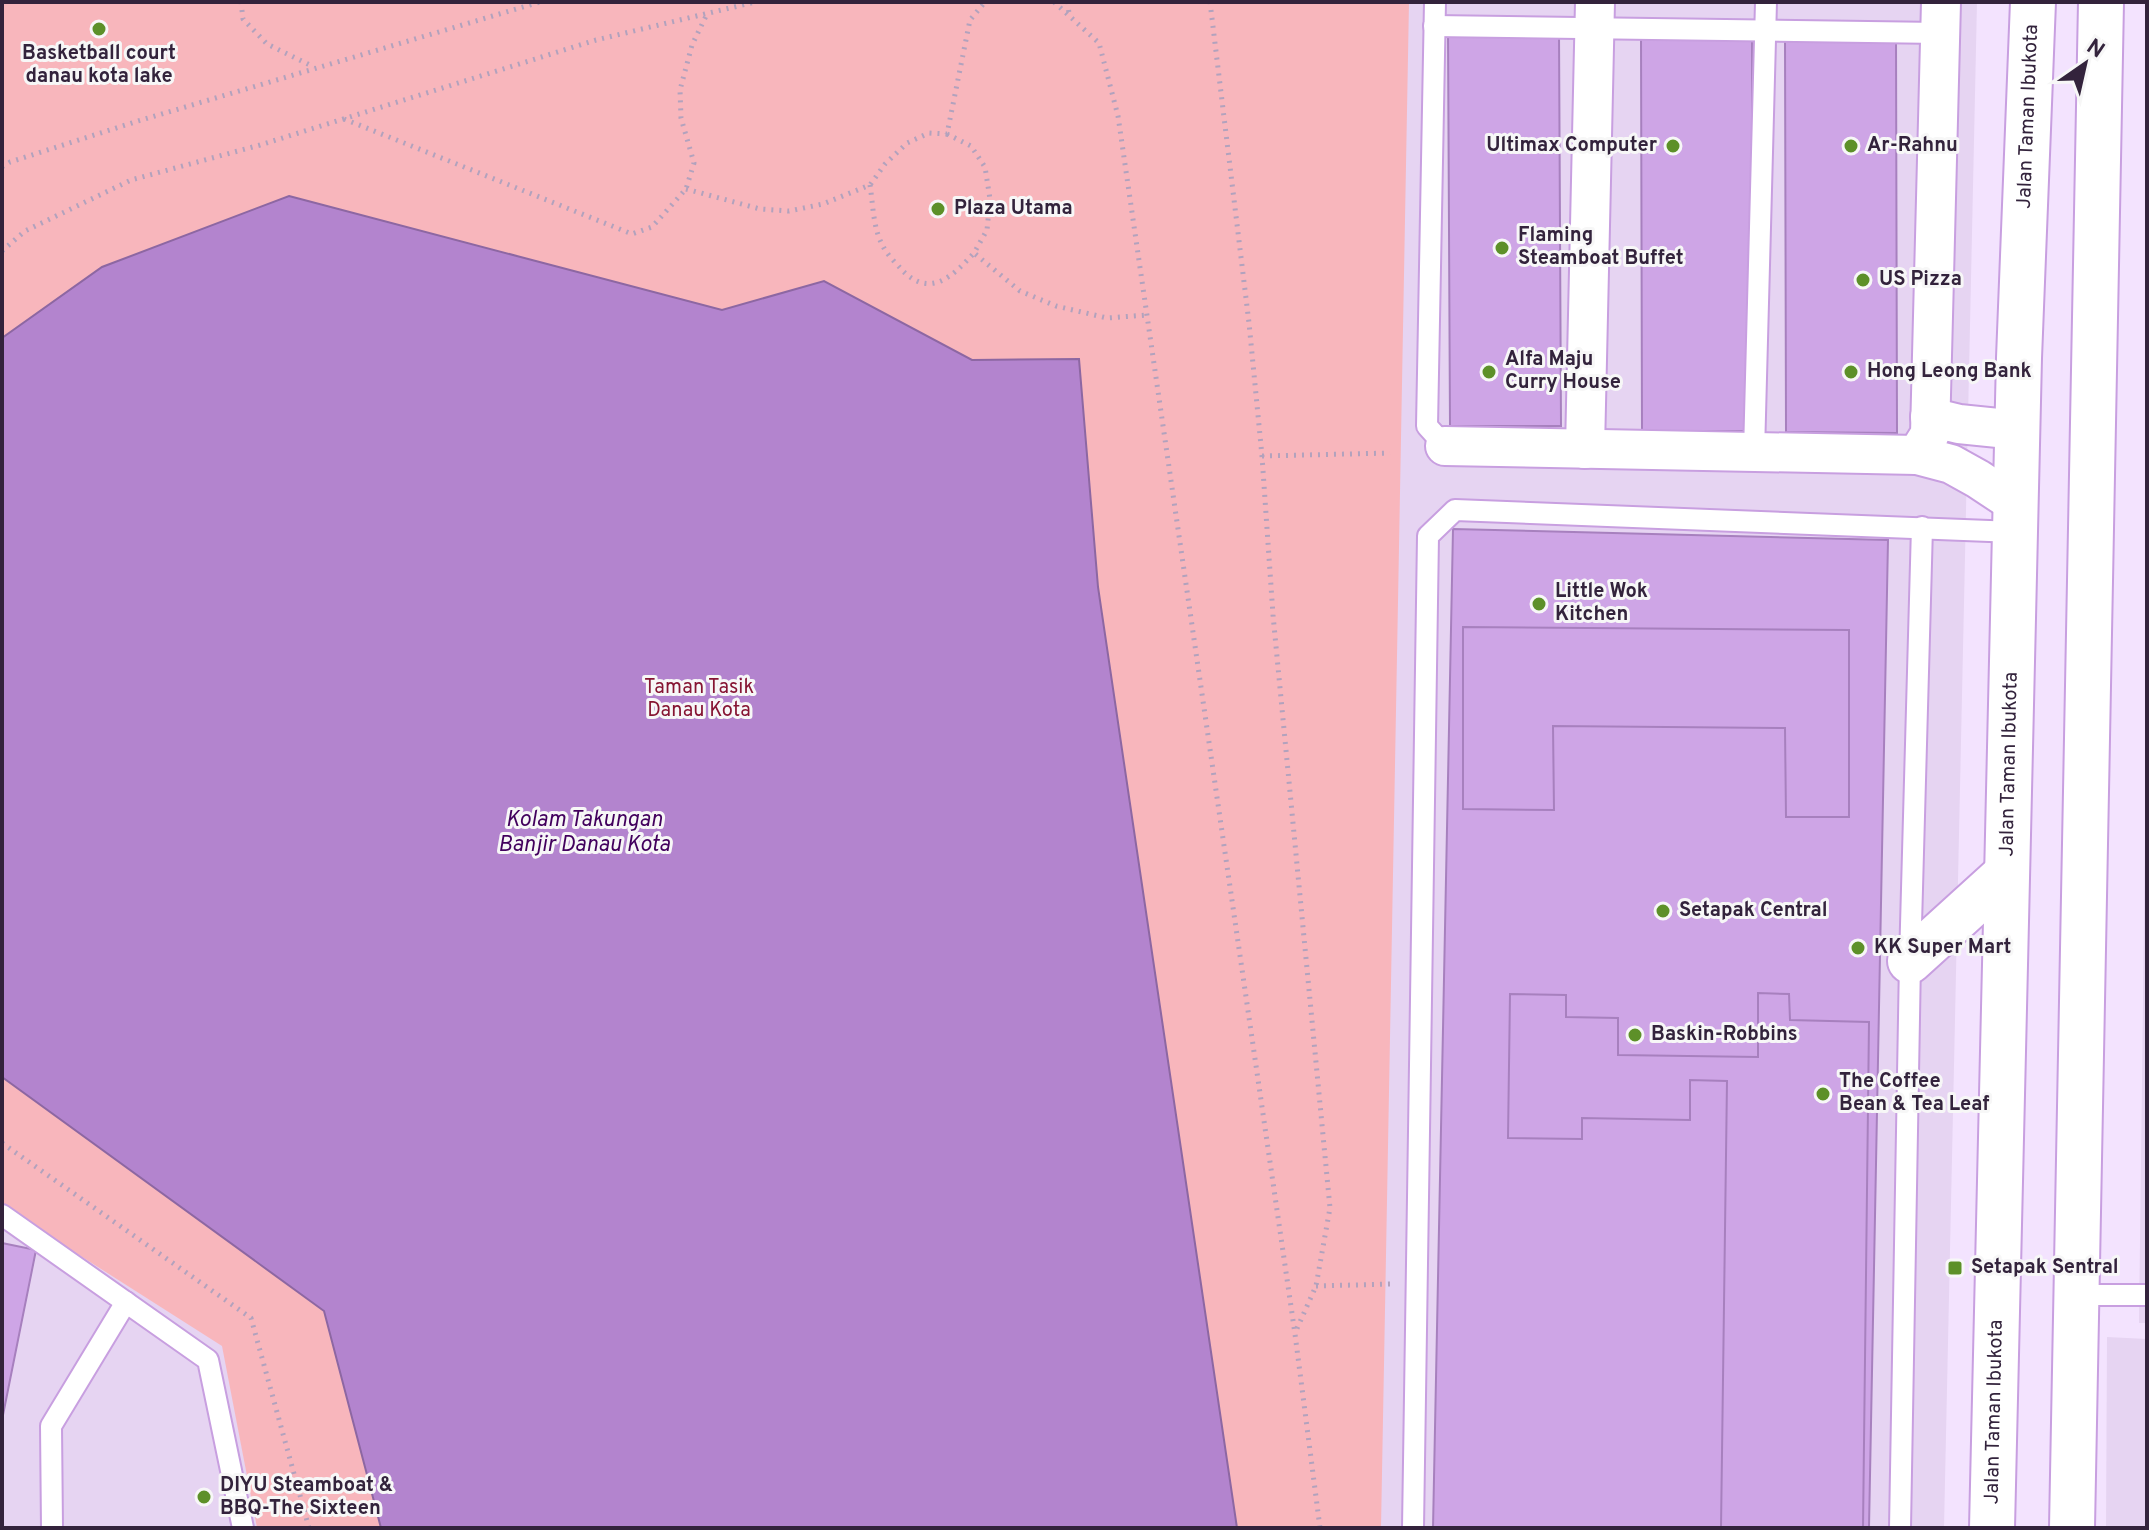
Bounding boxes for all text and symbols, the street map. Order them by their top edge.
marker: Basketball court danau kota lake [90,20,108,38]
street label: Jalan Taman Ibukota [2012,24,2045,209]
north arrow [2045,24,2125,104]
text: N [2081,34,2109,65]
place label: Basketball court danau kota lake [22,41,176,90]
place label: Ultimax Computer [1486,133,1658,159]
place label: Ar-Rahnu [1867,133,1958,159]
marker: Ultimax Computer [1664,137,1682,155]
marker: Ar-Rahnu [1842,137,1860,155]
place label: Plaza Utama [954,196,1073,222]
marker: Plaza Utama [929,200,947,218]
place label: Flaming Steamboat Buffet [1518,223,1684,272]
marker: Flaming Steamboat Buffet [1493,239,1511,257]
place label: US Pizza [1879,267,1962,293]
marker: US Pizza [1854,271,1872,289]
place label: Alfa Maju Curry House [1505,347,1621,396]
place label: Hong Leong Bank [1867,359,2032,385]
marker: Alfa Maju Curry House [1480,363,1498,381]
marker: Hong Leong Bank [1842,363,1860,381]
place label: Little Wok Kitchen [1555,579,1648,628]
marker: Little Wok Kitchen [1530,595,1548,613]
street label: Jalan Taman Ibukota [1994,672,2025,857]
park label: Taman Tasik Danau Kota [644,675,754,724]
water label: Kolam Takungan Banjir Danau Kota [498,807,671,859]
place label: Setapak Central [1679,898,1828,924]
marker: Setapak Central [1654,902,1672,920]
place label: KK Super Mart [1874,935,2012,961]
marker: KK Super Mart [1849,939,1867,957]
place label: Baskin-Robbins [1651,1022,1798,1048]
marker: Baskin-Robbins [1626,1026,1644,1044]
place label: The Coffee Bean & Tea Leaf [1839,1069,1990,1118]
marker: The Coffee Bean & Tea Leaf [1814,1085,1832,1103]
place label: Setapak Sentral [1971,1255,2119,1281]
marker: Setapak Sentral [1946,1259,1964,1277]
street label: Jalan Taman Ibukota [1980,1319,2010,1505]
place label: DIYU Steamboat & BBQ-The Sixteen [220,1473,393,1522]
marker: DIYU Steamboat & BBQ-The Sixteen [195,1488,213,1506]

